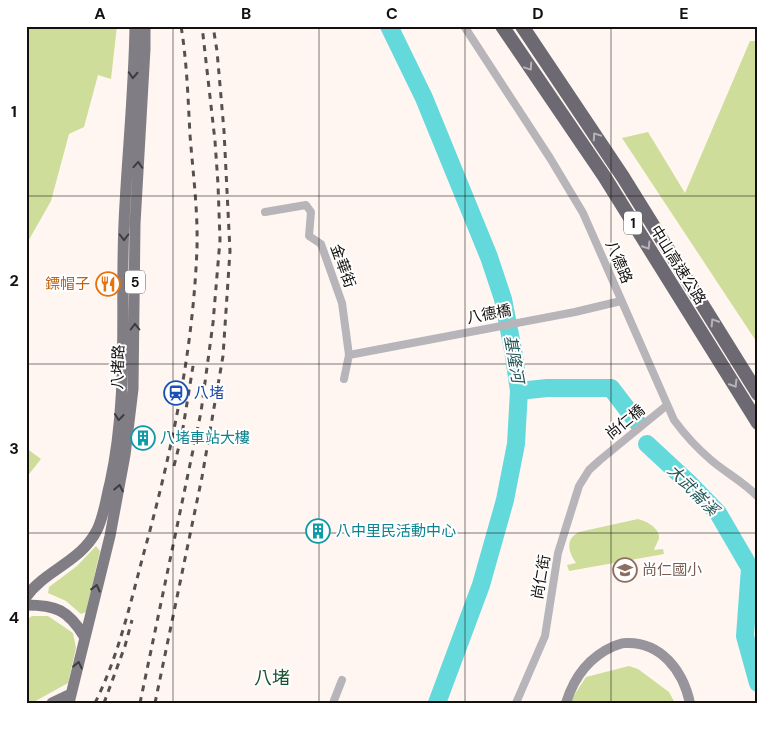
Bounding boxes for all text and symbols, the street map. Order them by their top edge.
text: A [94,3,106,24]
text: B [241,3,251,24]
text: C [386,3,398,24]
text: D [532,3,544,24]
text: E [679,3,689,24]
one-way arrow [523,61,533,70]
one-way arrow [128,71,139,79]
text: 1 [11,101,17,122]
one-way arrow [593,133,602,142]
one-way arrow [133,160,144,168]
road number: 1 [624,212,642,234]
street label: 中山高速公路 [646,222,710,308]
one-way arrow [119,234,129,241]
street label: 八德路 [601,237,637,287]
street label: 金華街 [326,241,360,291]
one-way arrow [641,241,651,250]
text: 2 [9,270,19,291]
road number: 5 [125,270,145,294]
restaurant icon: 鏢帽子 [95,271,121,297]
place label: 鏢帽子 [45,274,90,294]
street label: 八德橋 [465,300,513,328]
one-way arrow [710,319,720,328]
one-way arrow [130,323,140,330]
water label: 基隆河 [499,334,529,387]
street label: 八堵路 [107,344,129,390]
one-way arrow [727,379,737,388]
station icon: 八堵 [163,380,189,406]
place label: 八堵 [194,383,224,403]
street label: 尚仁橋 [601,400,649,444]
one-way arrow [114,413,125,421]
building icon: 八堵車站大樓 [130,425,156,451]
place label: 八堵車站大樓 [160,428,250,448]
text: 3 [9,438,19,459]
water label: 大武崙溪 [663,460,724,521]
one-way arrow [113,484,123,493]
building icon: 八中里民活動中心 [305,518,331,544]
place label: 八中里民活動中心 [336,521,456,541]
street label: 尚仁街 [527,553,555,601]
school or university icon: 尚仁國小 [612,557,638,583]
place label: 尚仁國小 [642,560,702,580]
one-way arrow [91,585,101,593]
text: 4 [9,607,19,628]
one-way arrow [72,661,83,669]
district label: 八堵 [254,666,290,690]

